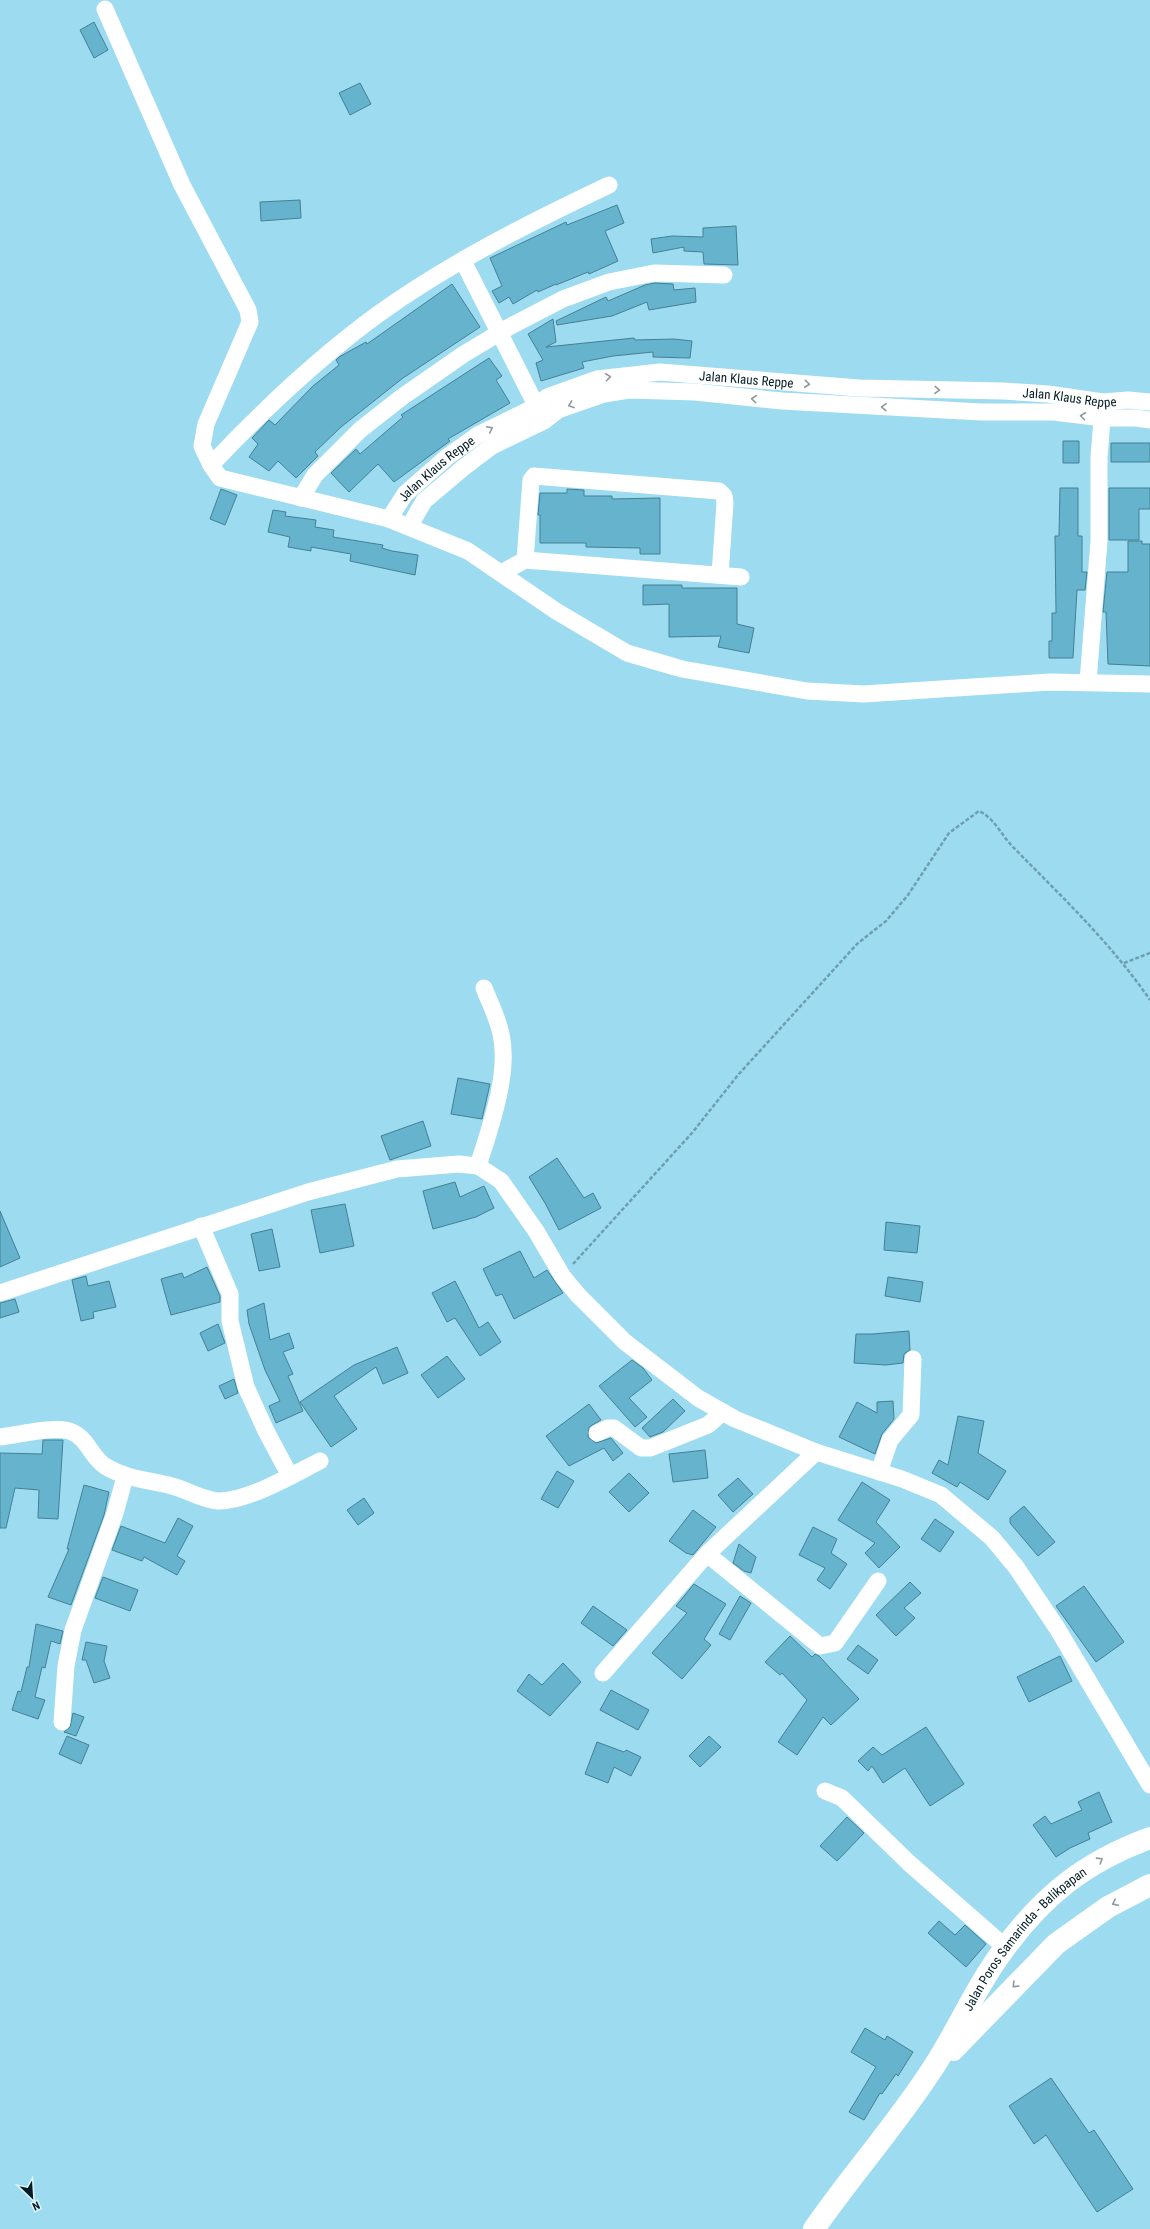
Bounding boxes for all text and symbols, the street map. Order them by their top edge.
street label: Jalan Klaus Reppe [699,368,794,391]
one-way arrow [605,373,611,382]
one-way arrow [804,379,810,388]
street label: Jalan Klaus Reppe [1022,385,1117,410]
one-way arrow [934,386,940,394]
one-way arrow [751,394,757,403]
one-way arrow [567,401,574,409]
one-way arrow [881,403,887,411]
one-way arrow [1080,412,1086,421]
one-way arrow [486,426,493,434]
street label: Jalan Klaus Reppe [395,433,477,504]
one-way arrow [1096,1857,1103,1864]
street label: Jalan Poros Samarinda - Balikpapan [960,1864,1089,2013]
one-way arrow [1112,1898,1119,1906]
one-way arrow [1013,1980,1020,1988]
north arrow [12,2177,52,2217]
text: N [30,2198,42,2213]

